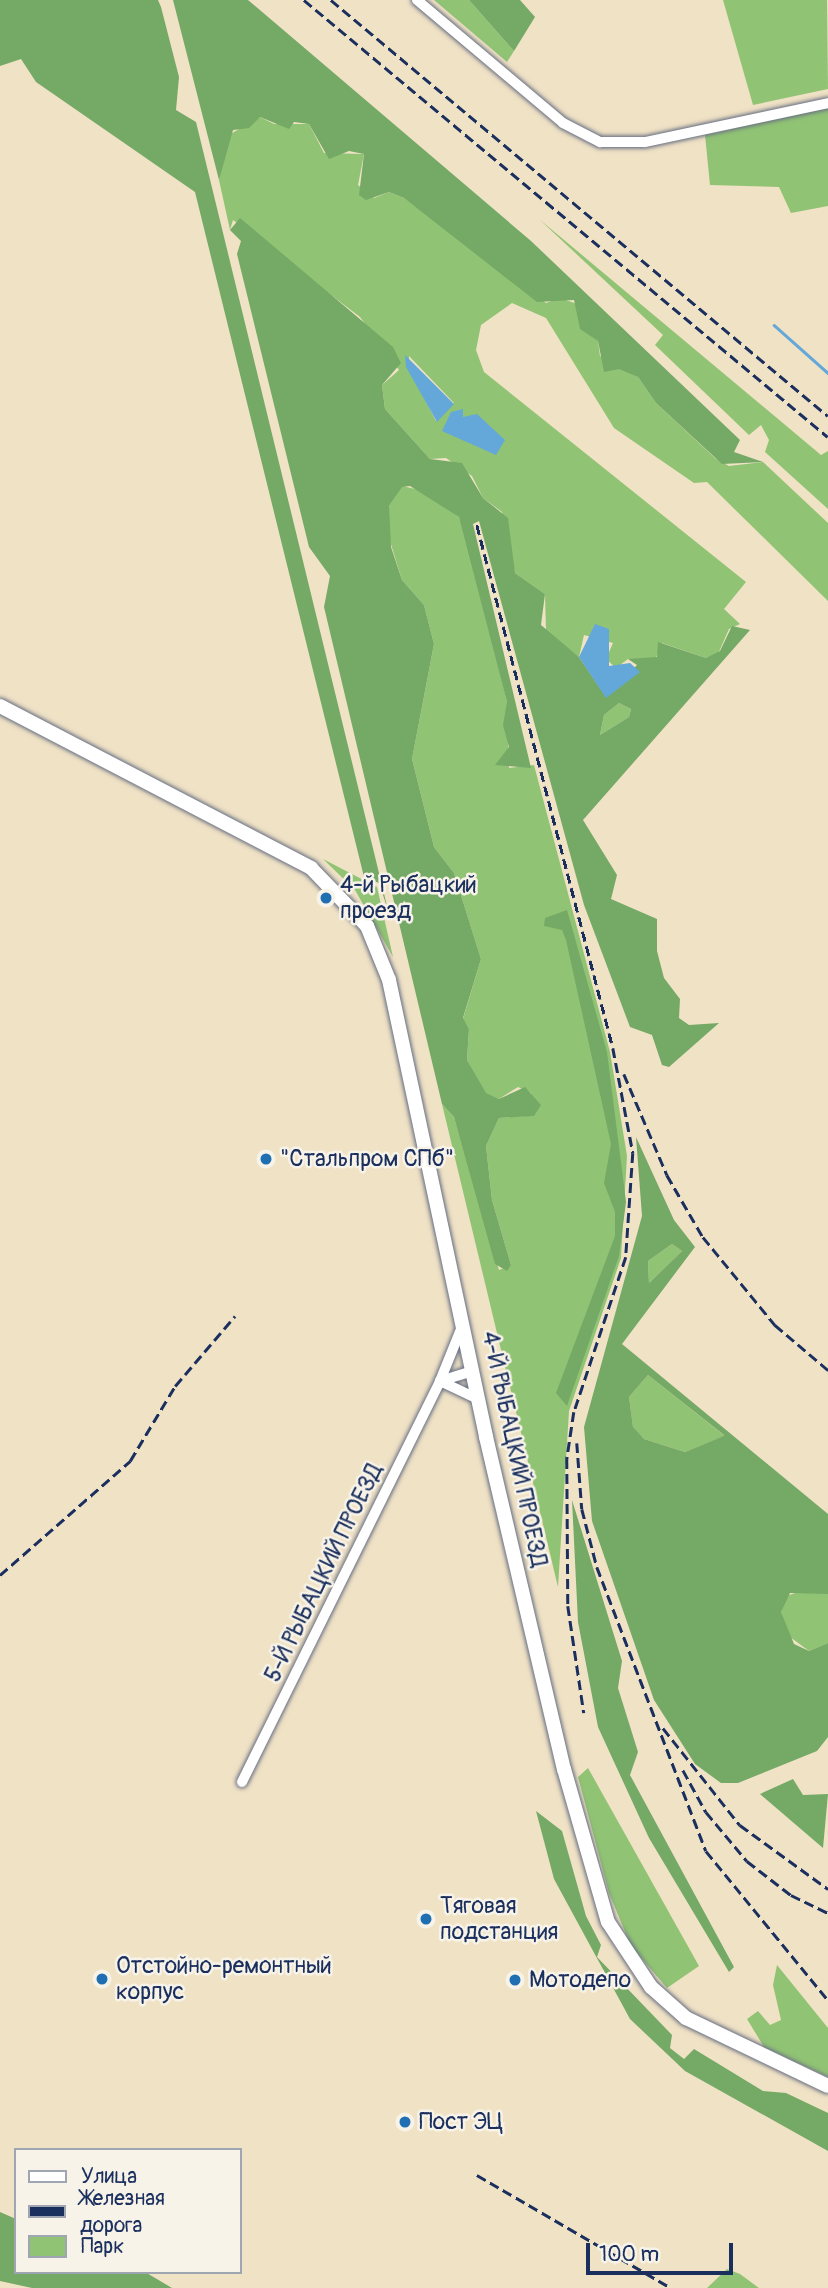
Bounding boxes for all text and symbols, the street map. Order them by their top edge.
place label: 4-й Рыбацкий проезд [340,871,477,925]
marker: 4-й Рыбацкий проезд [318,890,334,906]
place label: "Стальпром СПб" [280,1145,454,1173]
marker: "Стальпром СПб" [258,1151,274,1167]
street label: 4-Й РЫБАЦКИЙ ПРОЕЗД [476,1329,552,1569]
street label: 5-Й РЫБАЦКИЙ ПРОЕЗД [259,1459,389,1687]
place label: Тяговая подстанция [440,1892,558,1946]
marker: Тяговая подстанция [418,1911,434,1927]
place label: Отстойно-ремонтный корпус [116,1952,332,2006]
place label: Мотодепо [529,1966,631,1994]
marker: Отстойно-ремонтный корпус [94,1971,110,1987]
marker: Мотодепо [507,1972,523,1988]
place label: Пост ЭЦ [419,2108,503,2136]
marker: Пост ЭЦ [397,2114,413,2130]
legend [14,2148,242,2274]
text: Улица [81,2163,137,2190]
text: Железная дорога [80,2185,165,2239]
scale bar [590,2228,737,2272]
text: Парк [81,2233,124,2260]
text: 100 m [599,2241,659,2268]

